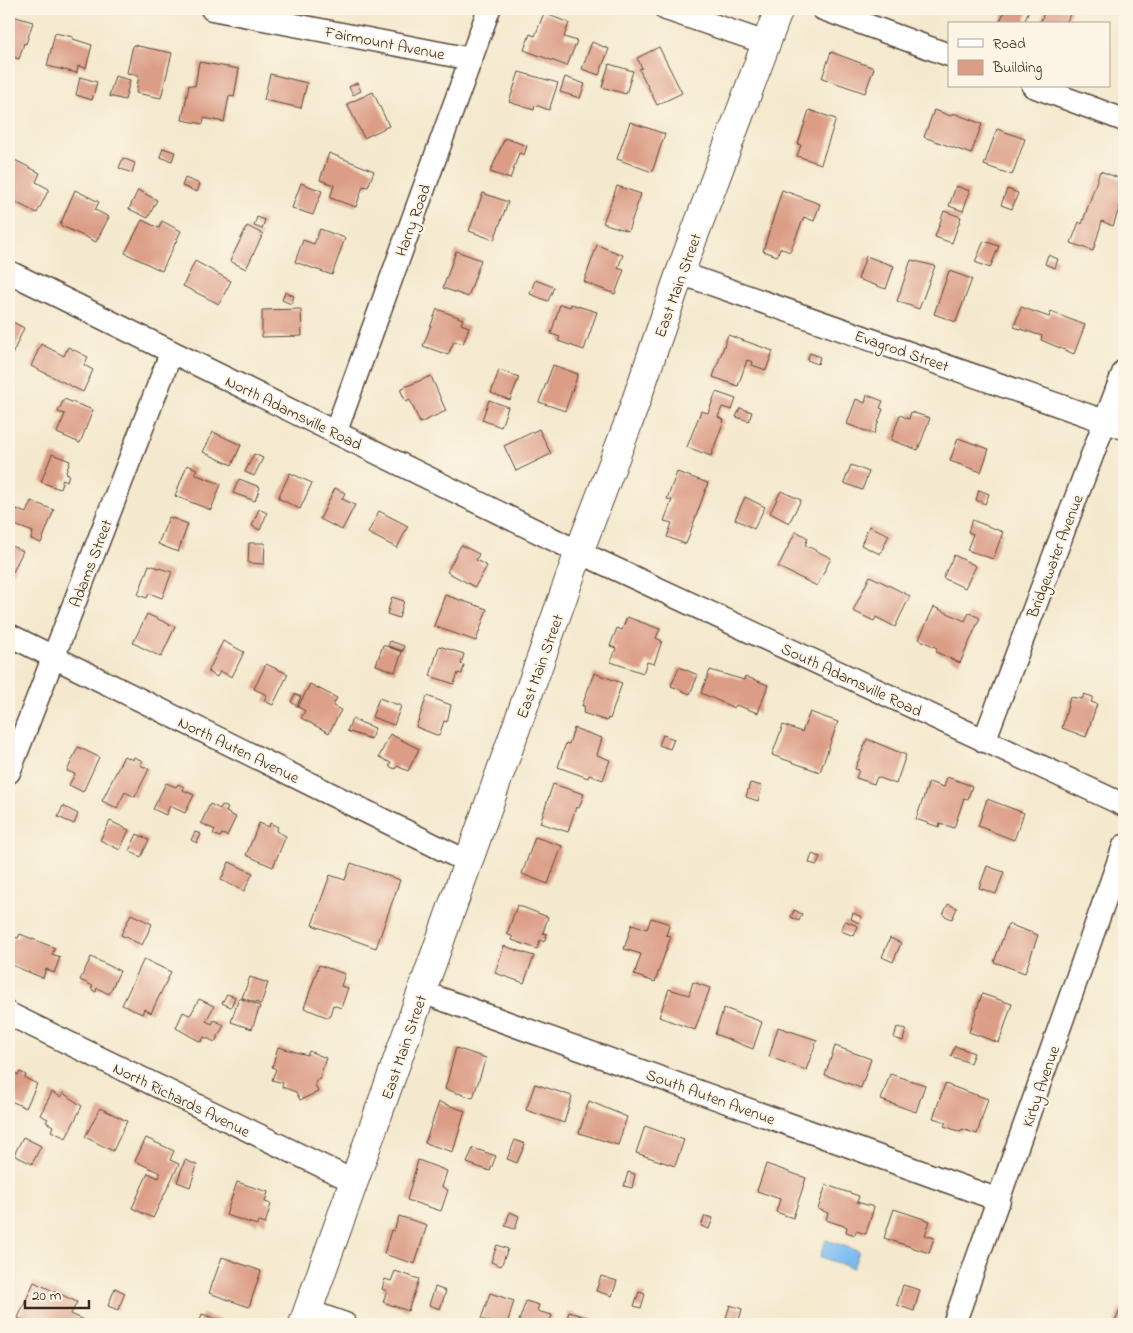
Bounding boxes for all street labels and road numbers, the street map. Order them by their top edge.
street label: Fairmount Avenue [322,20,447,68]
street label: Harry Road [390,181,438,260]
street label: East Main Street [649,230,709,341]
street label: Evagrod Street [851,325,952,379]
street label: North Adamsville Road [221,370,366,457]
street label: Bridgewater Avenue [1021,491,1091,623]
street label: Adams Street [64,516,120,611]
street label: East Main Street [511,611,571,722]
street label: South Adamsville Road [777,638,926,724]
street label: North Auten Avenue [173,711,304,791]
street label: East Main Street [376,991,434,1103]
street label: Kirby Avenue [1017,1042,1067,1131]
street label: North Richards Avenue [108,1057,255,1145]
street label: South Auten Avenue [642,1063,779,1133]

